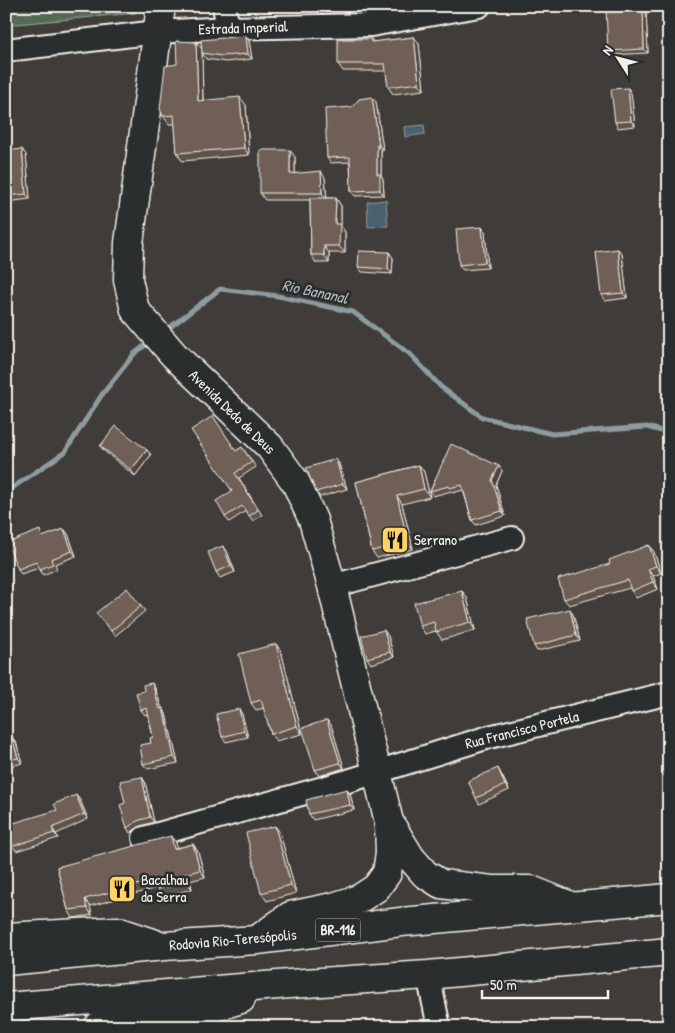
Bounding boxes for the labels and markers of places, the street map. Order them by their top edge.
restaurant icon: Serrano [380,525,410,555]
place label: Serrano [414,529,457,550]
place label: Bacalhau da Serra [141,869,188,907]
restaurant icon: Bacalhau da Serra [107,874,137,904]

